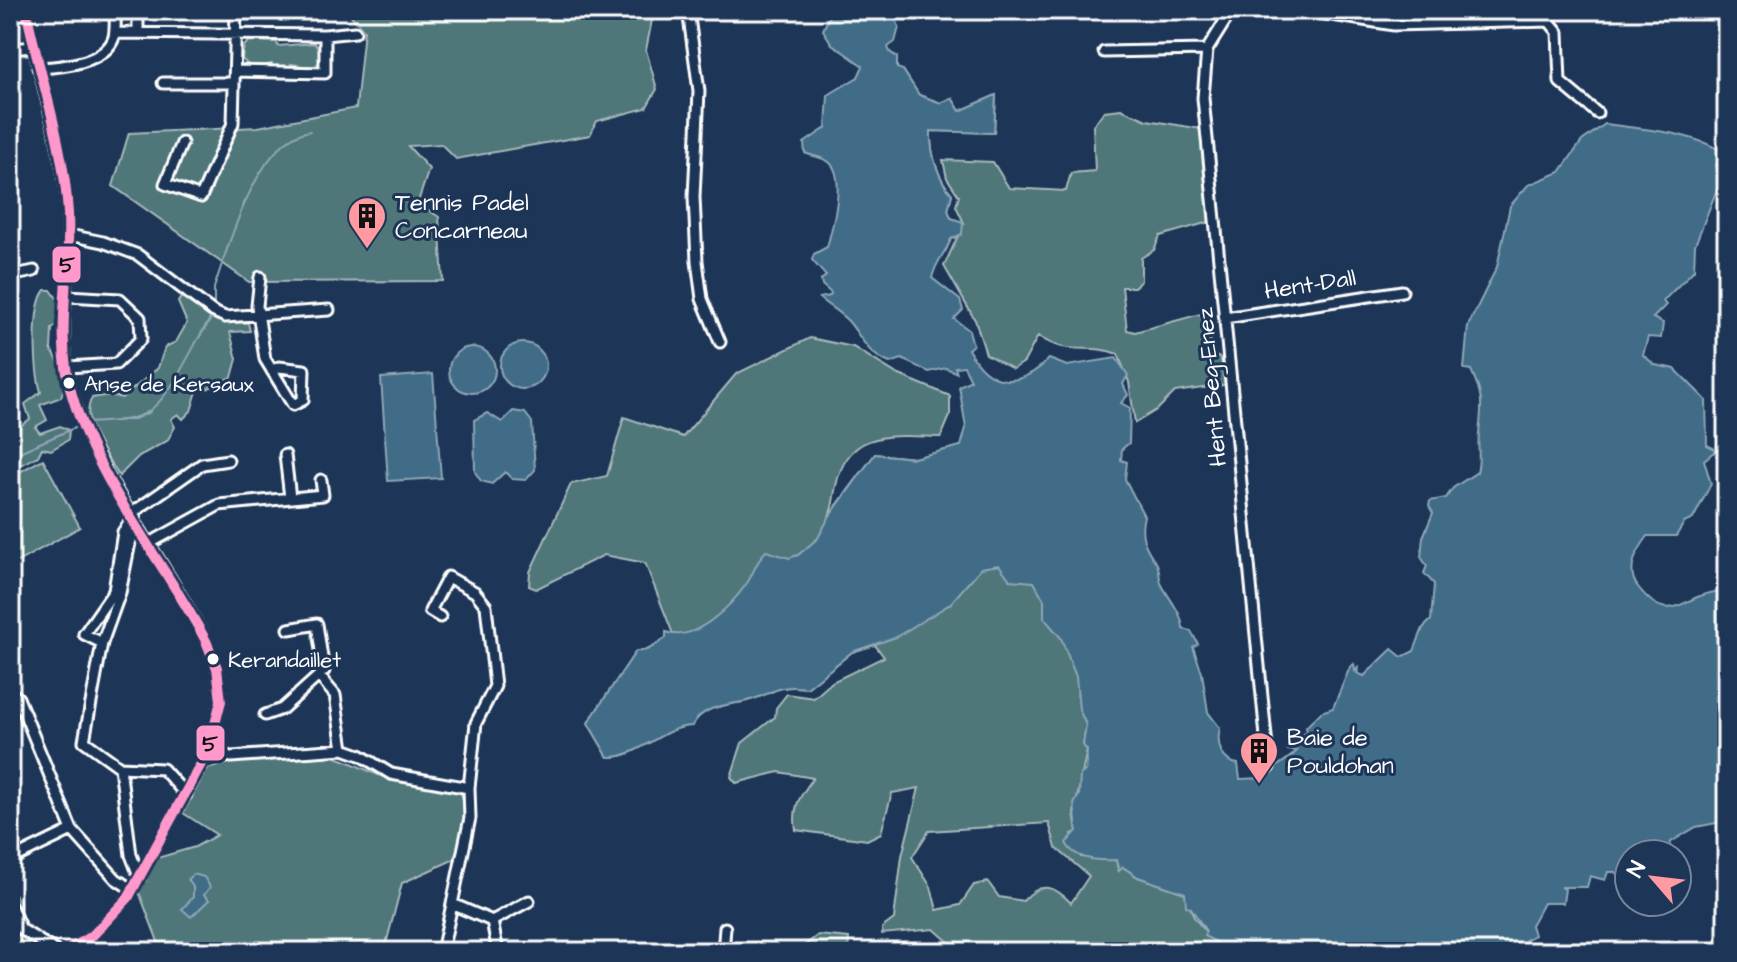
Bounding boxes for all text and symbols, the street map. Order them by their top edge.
place label: Tennis Padel Concarneau [395,186,529,248]
building icon: Tennis Padel Concarneau [346,195,388,250]
line badge: 5 [51,245,82,284]
text: 5 [59,250,75,281]
street label: Hent-Dall [1262,261,1358,309]
street label: Hent Beg-Enez [1188,306,1237,468]
place label: Anse de Kersaux [84,369,255,400]
marker: Anse de Kersaux [61,375,77,391]
place label: Kerandaillet [228,645,341,676]
marker: Kerandaillet [205,651,221,667]
place label: Baie de Pouldohan [1287,721,1394,783]
line badge: 5 [195,724,226,762]
text: 5 [202,729,218,760]
building icon: Baie de Pouldohan [1238,730,1280,785]
north arrow [1613,838,1693,918]
text: N [1620,856,1654,883]

